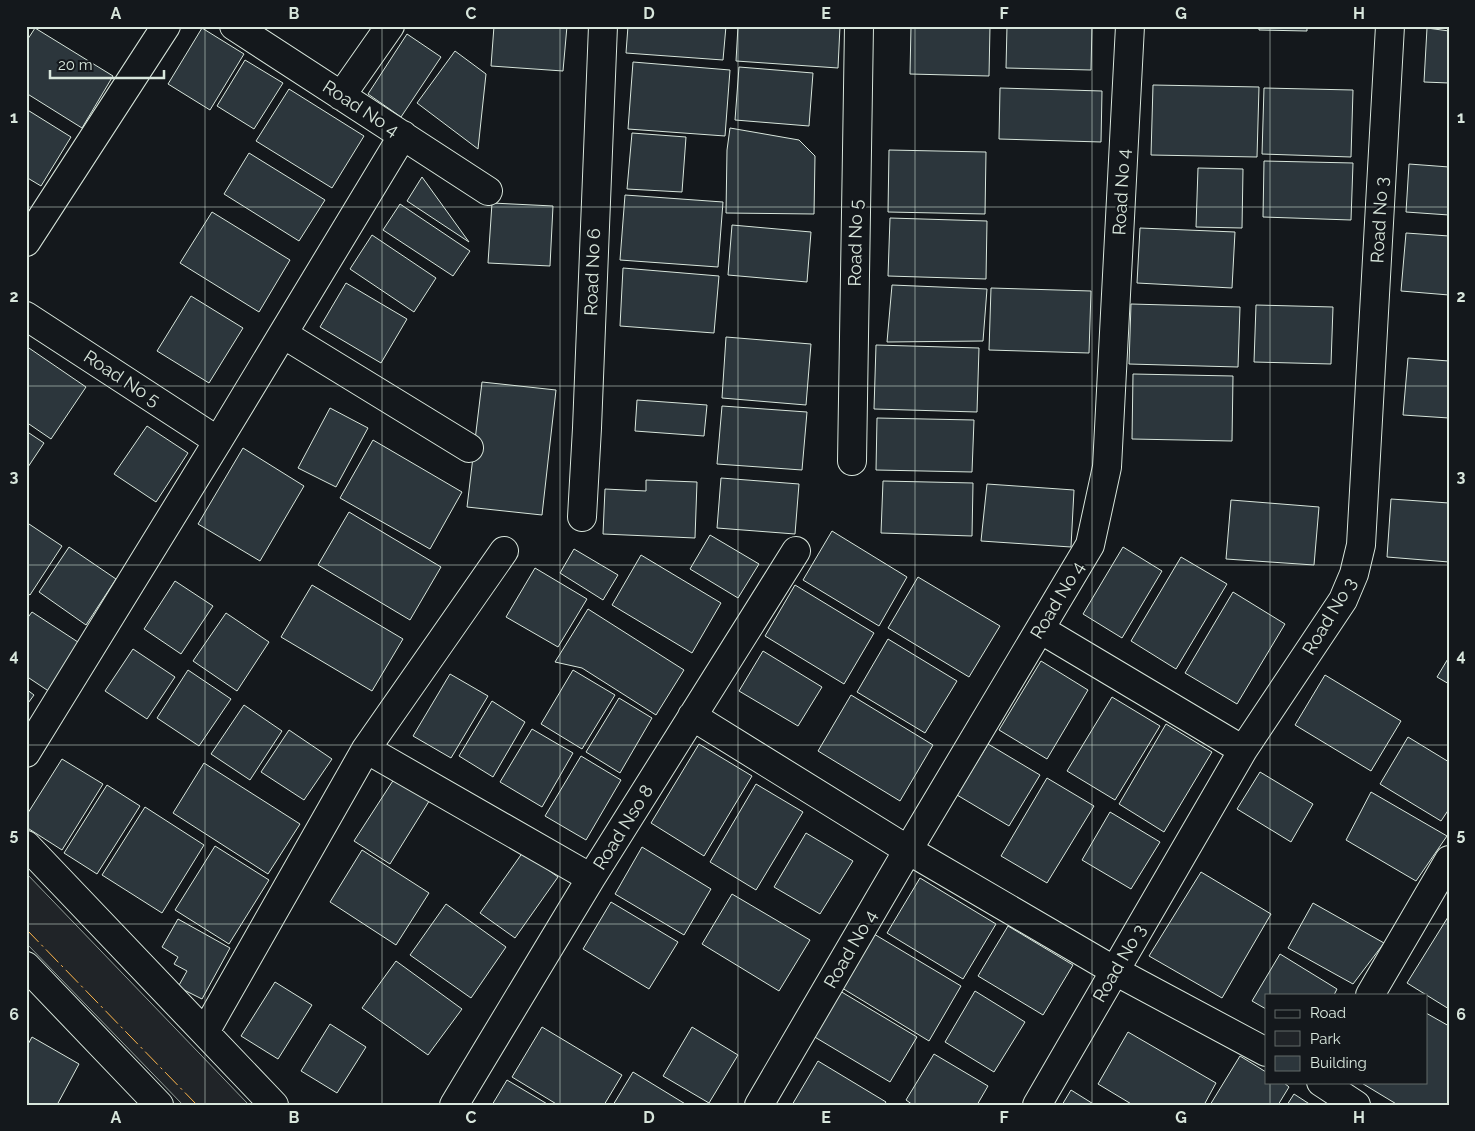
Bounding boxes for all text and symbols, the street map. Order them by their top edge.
text: A [111,4,122,23]
text: B [289,4,300,23]
text: C [466,4,477,23]
text: D [643,4,655,23]
text: E [821,4,831,23]
text: F [999,4,1009,23]
text: G [1175,4,1187,23]
text: H [1353,4,1365,23]
scale bar [50,48,164,80]
text: 20 m [58,56,93,74]
street label: Road No 4 [319,76,403,140]
text: 1 [10,108,18,127]
text: 1 [1457,108,1465,127]
street label: Road No 4 [1108,148,1134,236]
street label: Road No 3 [1366,176,1392,264]
street label: Road No 5 [844,199,866,286]
street label: Road No 6 [580,228,604,316]
text: 2 [9,287,19,306]
text: 2 [1456,287,1466,306]
street label: Road No 5 [80,346,164,410]
text: 3 [10,467,19,486]
text: 3 [1457,467,1466,486]
street label: Road No 4 [1026,557,1088,643]
street label: Road No 3 [1298,574,1360,658]
text: 4 [9,646,19,665]
text: 4 [1456,646,1466,665]
street label: Road Nso 8 [589,781,657,873]
text: 5 [10,825,19,844]
text: 5 [1457,825,1466,844]
street label: Road No 4 [819,906,881,992]
street label: Road No 3 [1088,920,1150,1006]
legend [1265,994,1428,1084]
text: Road [1310,1004,1346,1022]
text: 6 [9,1005,19,1024]
text: 6 [1456,1005,1466,1024]
text: Park [1310,1030,1341,1048]
text: Building [1310,1054,1367,1072]
text: A [111,1108,122,1127]
text: B [289,1108,300,1127]
text: C [466,1108,477,1127]
text: D [643,1108,655,1127]
text: E [821,1108,831,1127]
text: F [999,1108,1009,1127]
text: G [1175,1108,1187,1127]
text: H [1353,1108,1365,1127]

